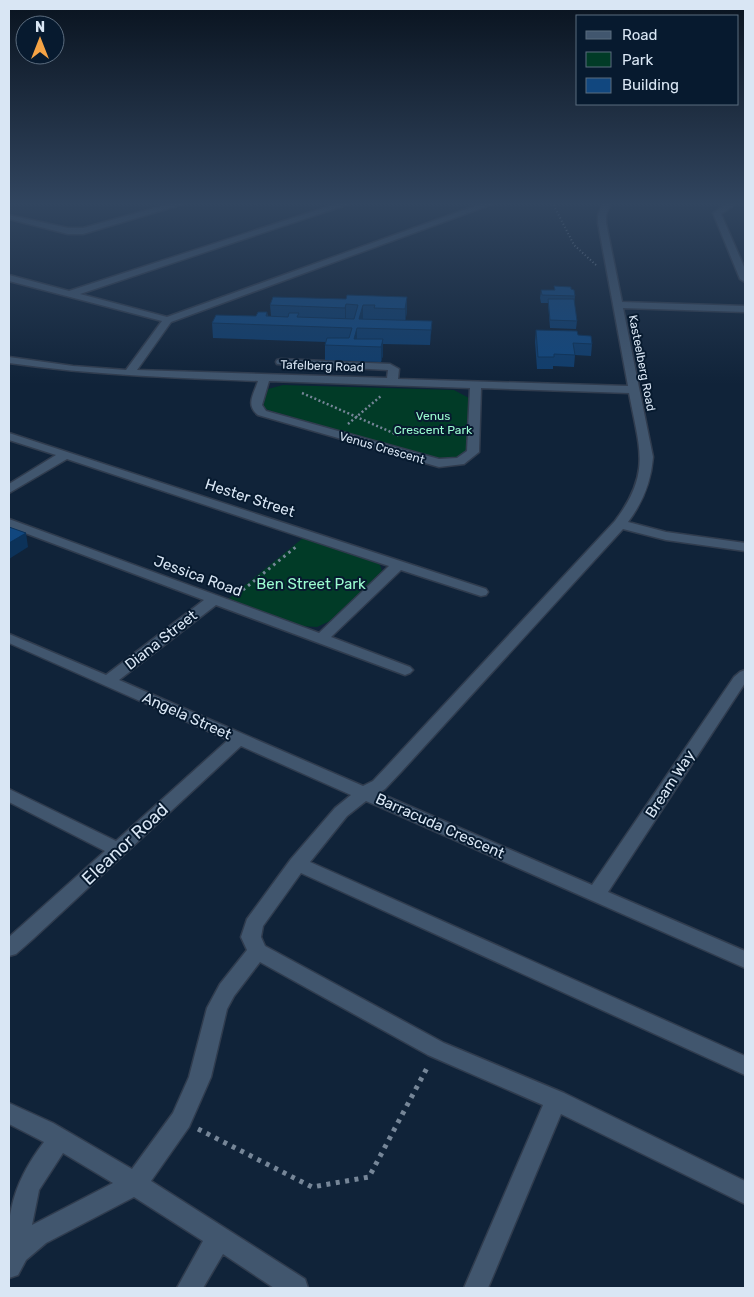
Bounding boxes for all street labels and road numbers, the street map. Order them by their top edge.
street label: Kasteelberg Road [626,314,658,412]
street label: Tafelberg Road [280,358,364,374]
street label: Venus Crescent [338,429,427,467]
street label: Hester Street [203,475,297,521]
street label: Jessica Road [151,552,245,600]
street label: Diana Street [121,606,201,674]
street label: Angela Street [140,688,234,744]
street label: Bream Way [641,747,699,821]
street label: Barracuda Crescent [373,789,507,863]
street label: Eleanor Road [77,798,173,890]

